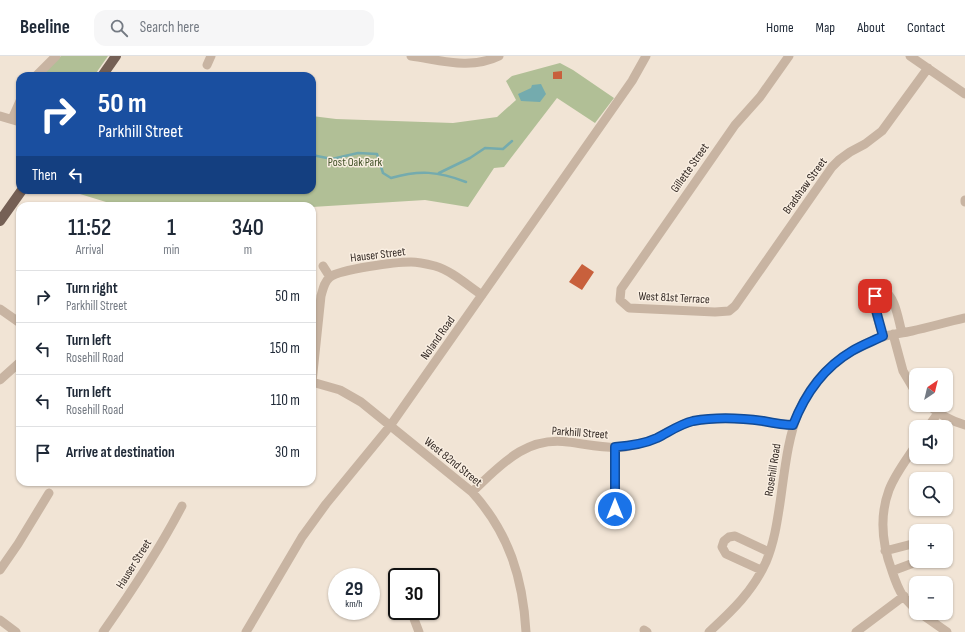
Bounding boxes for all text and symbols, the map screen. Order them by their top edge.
search box [94,10,374,46]
text: Beeline [20,16,70,39]
icon: search [108,17,130,39]
text: Search here [140,18,199,37]
text: Home [766,19,794,36]
text: Map [816,19,835,36]
text: About [857,19,885,36]
text: Contact [907,19,945,36]
text: 50 m [98,87,147,120]
icon: right [32,88,84,140]
text: Parkhill Street [98,121,183,142]
street label: Gillette Street [668,140,713,196]
park label: Post Oak Park [328,155,383,170]
street label: Bradshaw Street [779,155,831,217]
icon: left [65,164,87,186]
text: Then [32,166,57,185]
text: 11:52 [68,213,111,242]
text: 1 [167,213,176,242]
text: 340 [232,213,264,242]
text: Arrival [76,242,104,258]
text: min [163,242,180,258]
text: m [244,242,252,258]
street label: Hauser Street [350,244,407,266]
text: Turn right [66,279,118,298]
pin [858,279,892,313]
icon: arrive [864,285,886,307]
icon: right [32,286,54,308]
text: 50 m [275,287,300,306]
street label: West 81st Terrace [638,289,710,307]
text: Parkhill Street [66,298,127,314]
street label: Noland Road [418,313,458,363]
text: Turn left [66,331,111,350]
icon: left [32,338,54,360]
text: 150 m [270,339,300,358]
text: Rosehill Road [66,350,124,366]
north arrow [909,368,953,412]
map controls [909,368,953,620]
text: Turn left [66,383,111,402]
icon: left [32,390,54,412]
text: 110 m [271,391,300,410]
text: Rosehill Road [66,402,124,418]
button: sound [909,420,953,464]
street label: Parkhill Street [551,424,609,442]
street label: West 82nd Street [421,434,485,490]
icon: arrive [32,442,54,464]
text: Arrive at destination [66,443,175,462]
text: 30 m [275,443,300,462]
street label: Rosehill Road [761,443,785,497]
button: search [909,472,953,516]
position arrow [594,488,636,530]
button: + [909,524,953,568]
street label: Hauser Street [113,536,155,592]
speed limit sign: 30 [388,568,440,620]
button: − [909,576,953,620]
text: 29 [345,577,363,601]
text: km/h [345,598,363,610]

